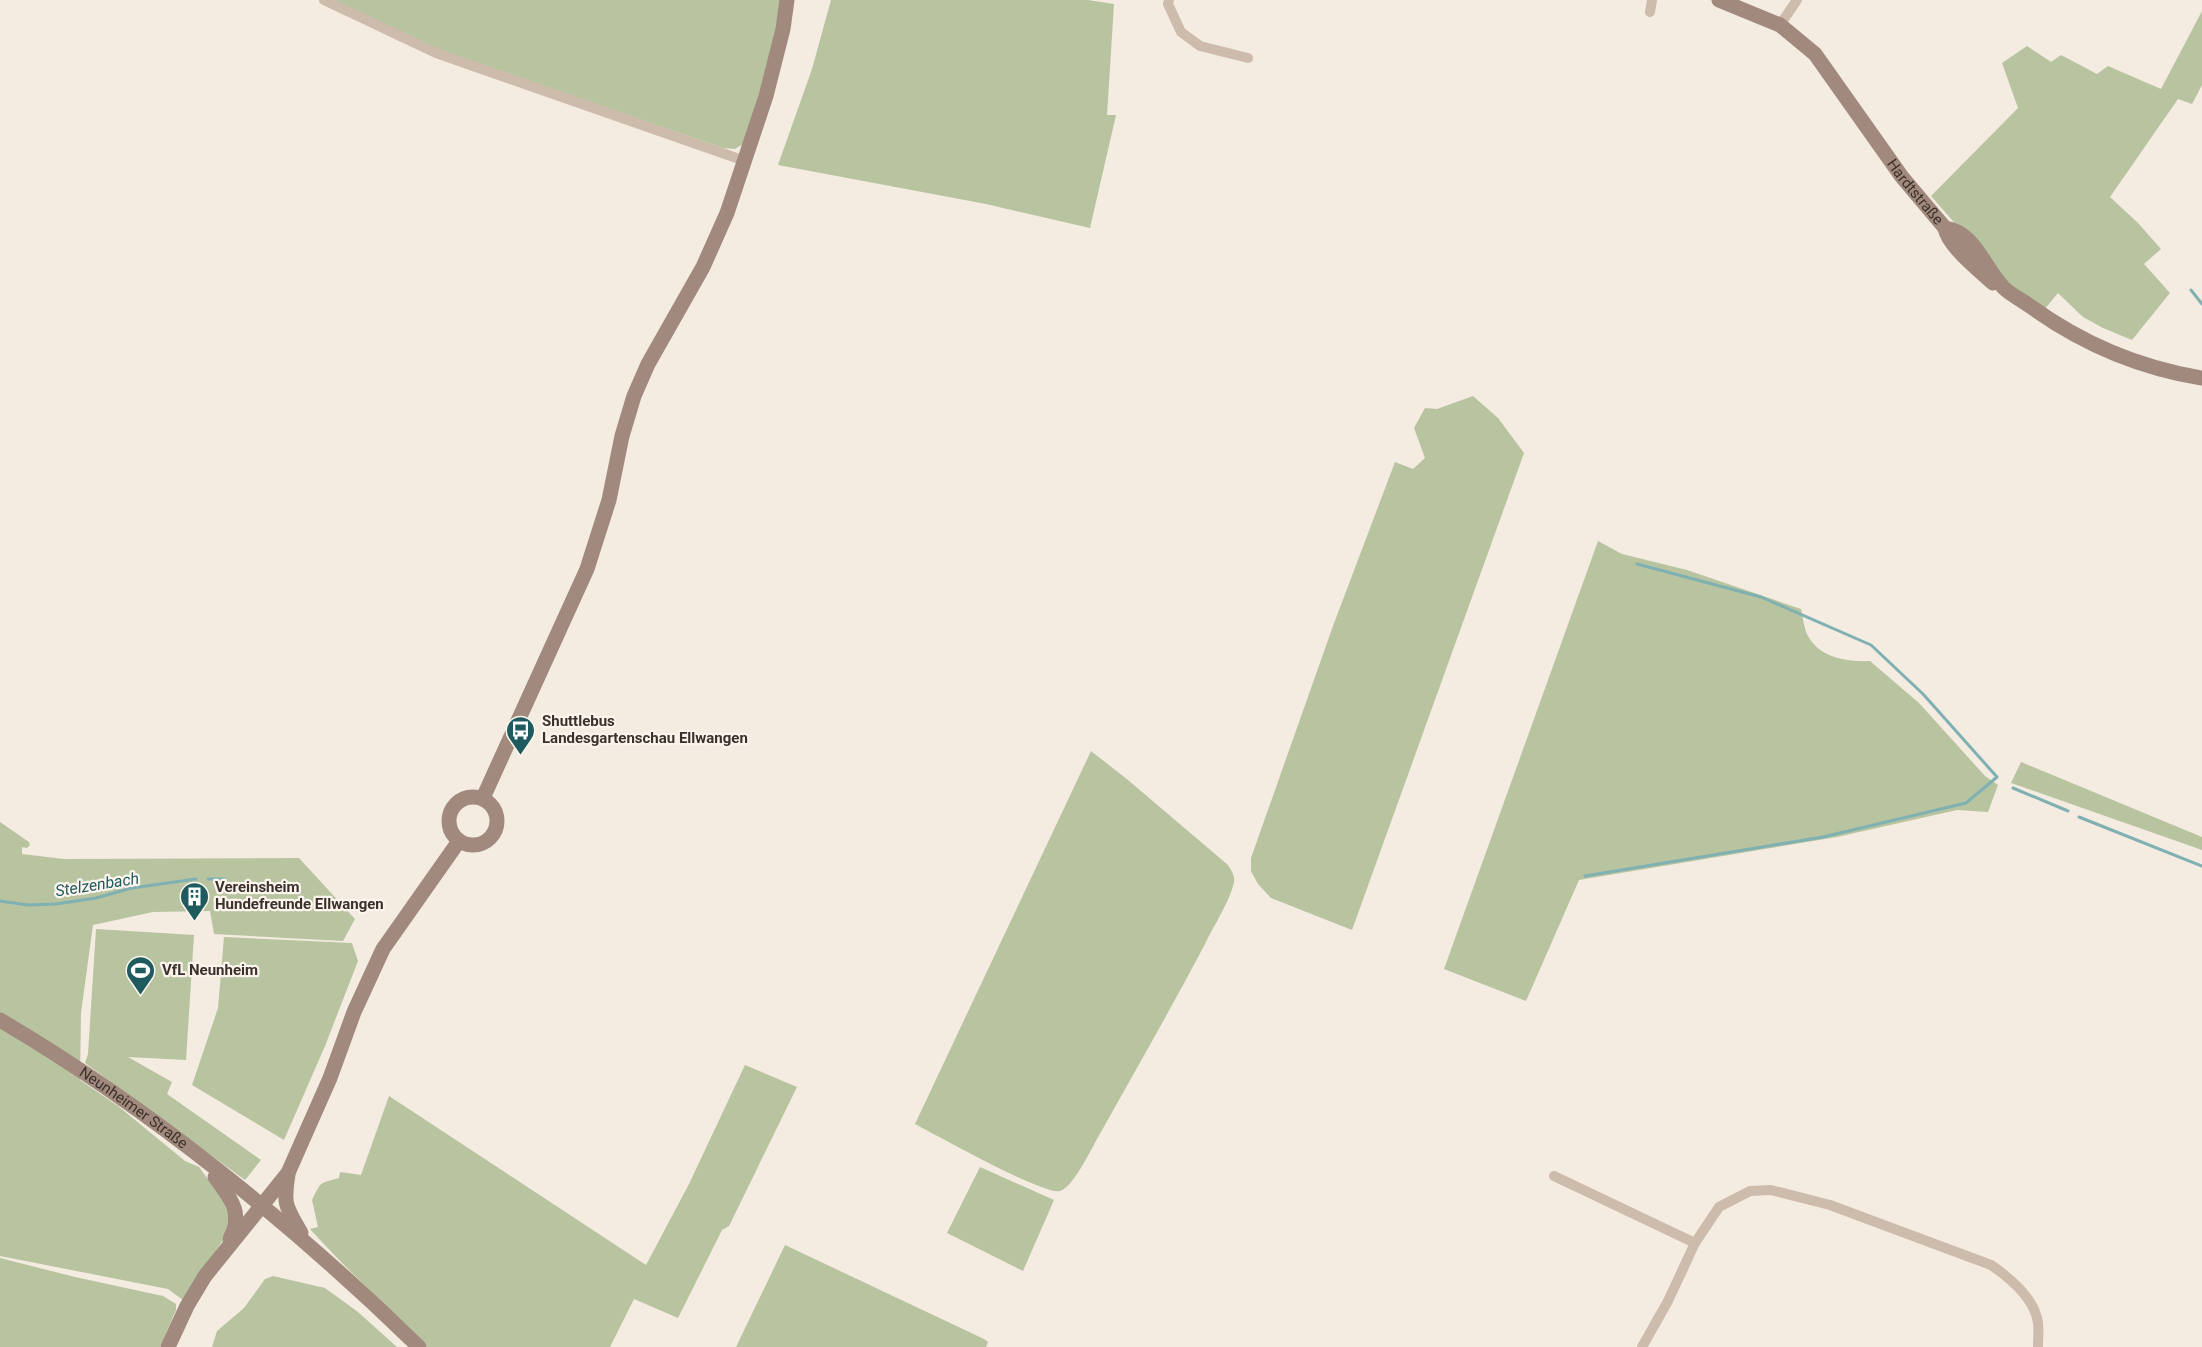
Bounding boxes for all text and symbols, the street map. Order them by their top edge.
street label: Hardtstraße [1883,156,1947,229]
place label: Shuttlebus Landesgartenschau Ellwangen [542,712,748,747]
bus stop icon: Shuttlebus Landesgartenschau Ellwangen [505,714,537,756]
water label: Stelzenbach [54,869,140,900]
place label: Vereinsheim Hundefreunde Ellwangen [215,878,384,913]
building icon: Vereinsheim Hundefreunde Ellwangen [178,880,210,922]
sports icon: VfL Neunheim [125,954,157,996]
place label: VfL Neunheim [162,961,258,979]
street label: Neunheimer Straße [76,1063,191,1153]

